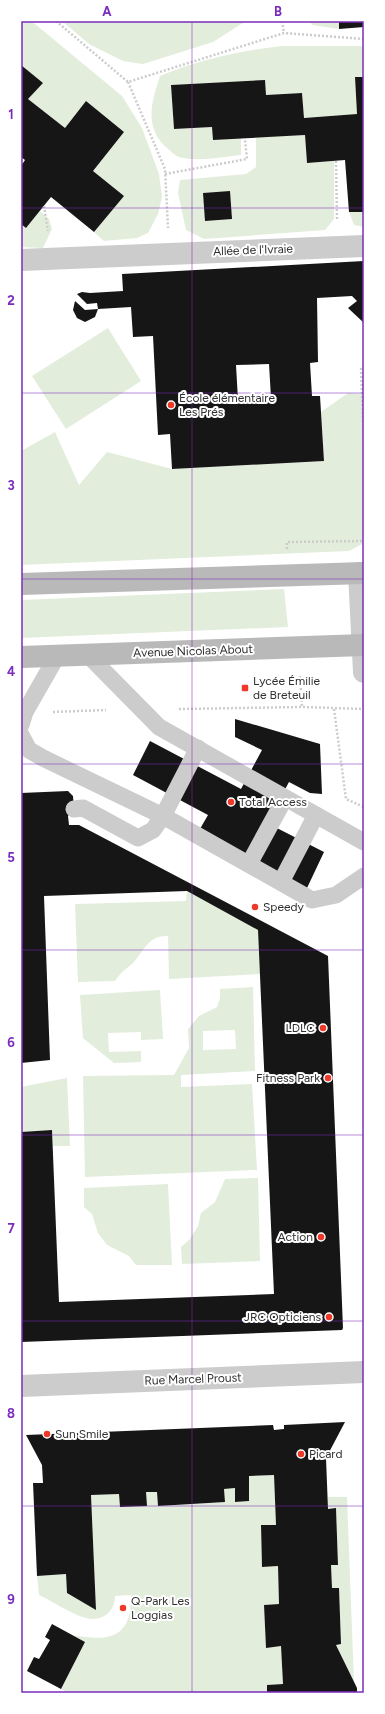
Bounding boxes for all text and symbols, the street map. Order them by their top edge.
text: A [102,4,112,19]
text: B [274,4,282,19]
text: 1 [8,107,14,122]
street label: Allée de l'Ivraie [213,242,294,258]
text: 2 [7,293,15,308]
place label: École élémentaire Les Prés [179,391,275,419]
marker: École élémentaire Les Prés [166,400,176,410]
text: 3 [7,478,15,493]
street label: Avenue Nicolas About [133,642,254,660]
text: 4 [7,664,15,679]
place label: Lycée Émilie de Breteuil [253,674,320,702]
marker: Lycée Émilie de Breteuil [240,683,250,693]
place label: Total Access [239,795,307,809]
marker: Total Access [226,797,236,807]
text: 5 [7,850,15,865]
place label: Speedy [263,900,305,914]
marker: Speedy [250,902,260,912]
place label: LDLC [286,1021,315,1035]
marker: LDLC [318,1023,328,1033]
text: 6 [7,1035,15,1050]
place label: Fitness Park [256,1071,320,1085]
marker: Fitness Park [323,1073,333,1083]
text: 7 [7,1221,15,1236]
place label: Action [277,1230,313,1244]
marker: Action [316,1232,326,1242]
place label: JRC Opticiens [244,1310,321,1324]
marker: JRC Opticiens [324,1312,334,1322]
street label: Rue Marcel Proust [144,1370,242,1388]
text: 8 [7,1406,15,1421]
place label: Sun Smile [55,1427,109,1441]
marker: Sun Smile [42,1429,52,1439]
place label: Picard [309,1447,342,1461]
marker: Picard [296,1449,306,1459]
text: 9 [7,1592,15,1607]
place label: Q-Park Les Loggias [131,1594,190,1622]
marker: Q-Park Les Loggias [118,1603,128,1613]

